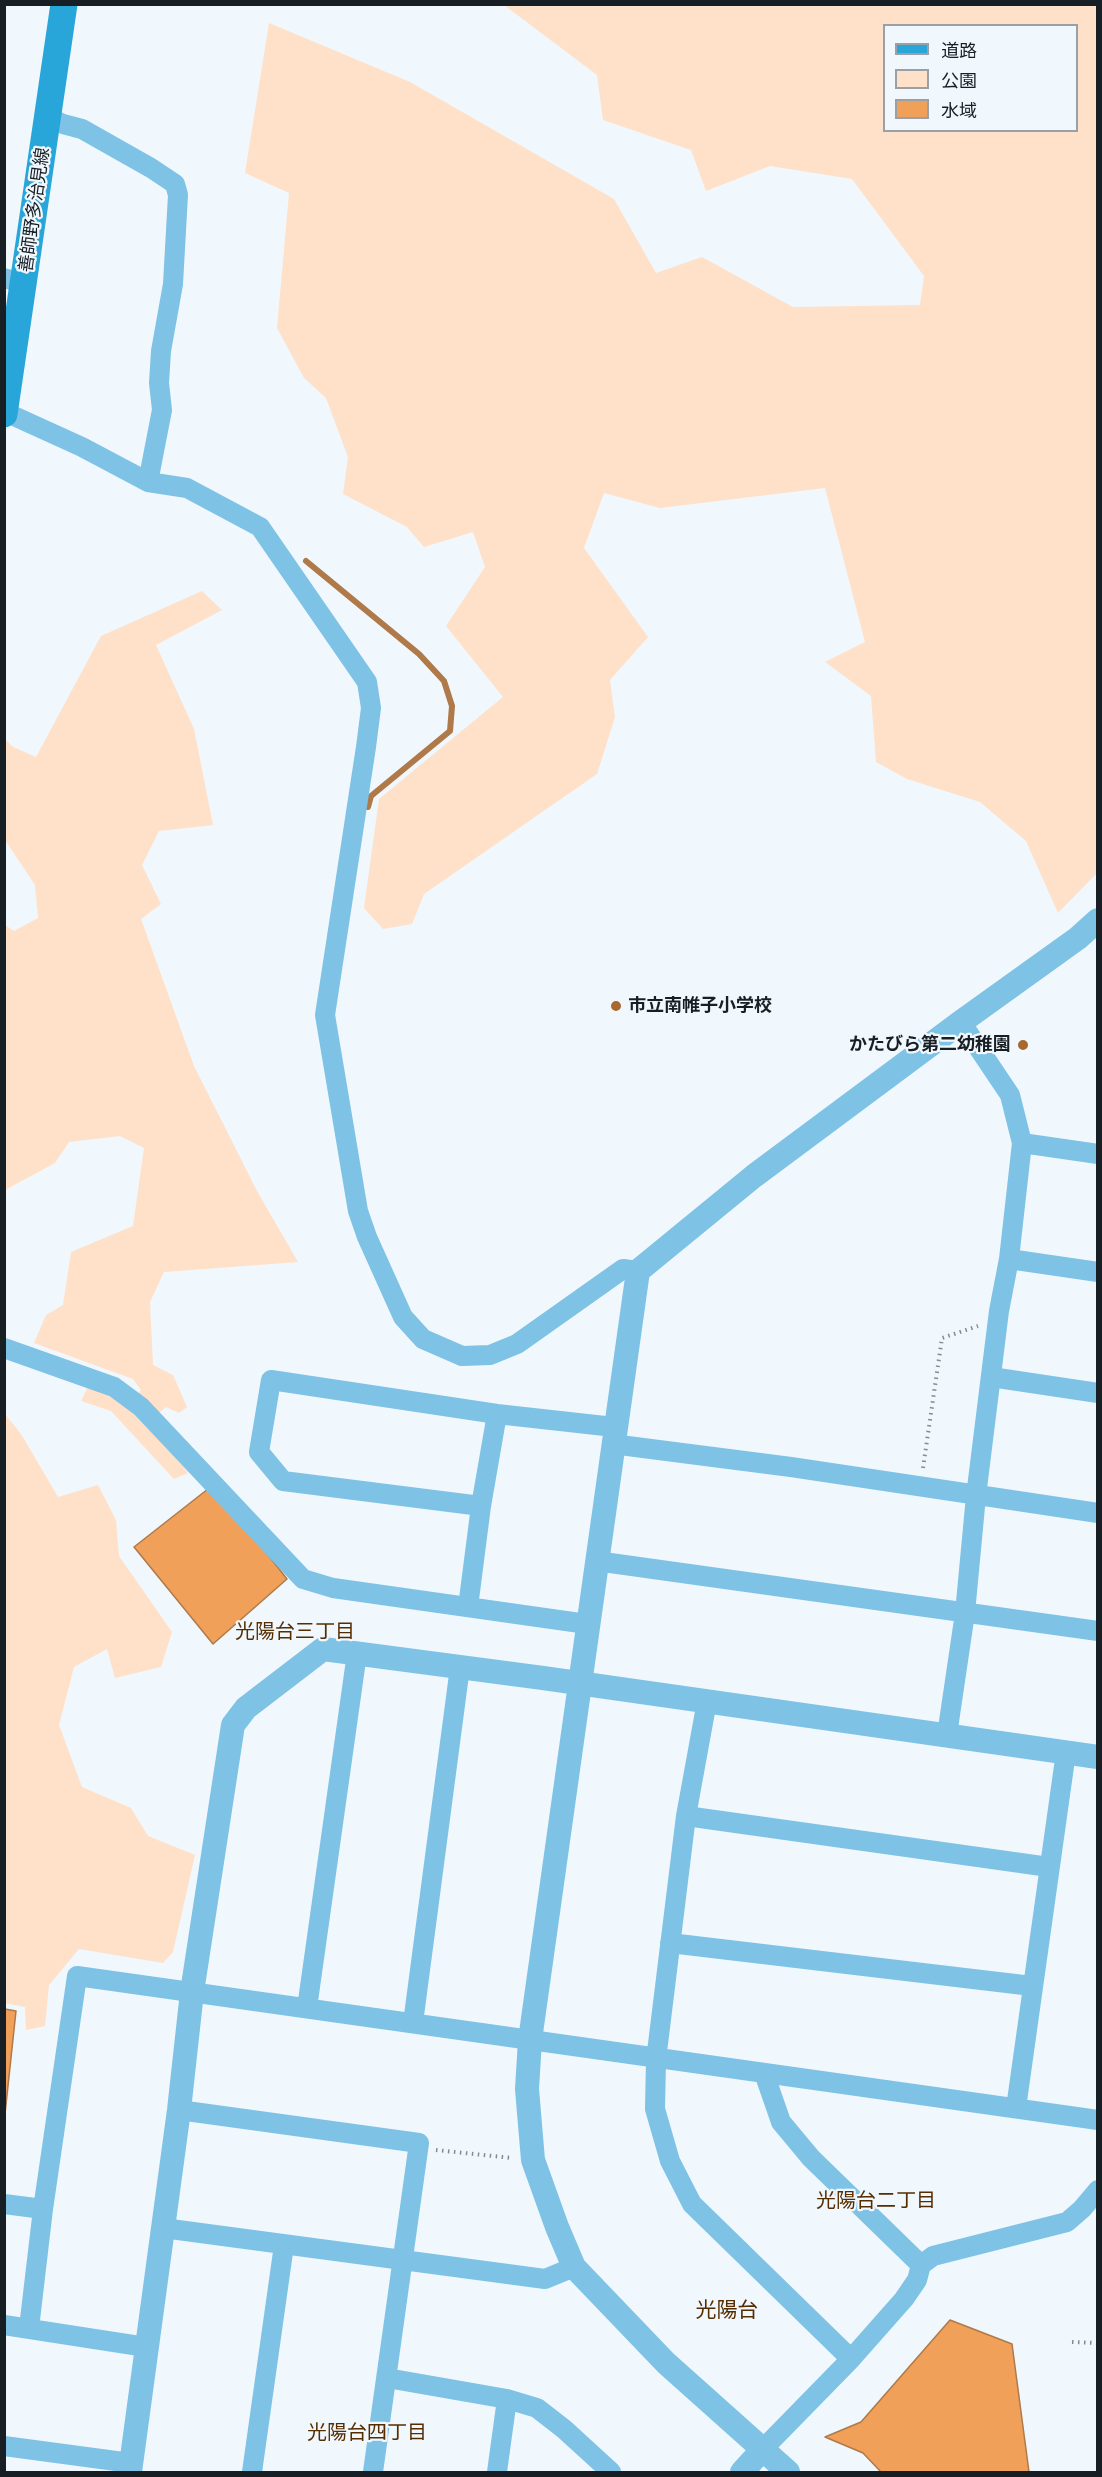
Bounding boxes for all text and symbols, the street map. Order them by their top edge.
legend [883,24,1078,132]
text: 道路 [941,40,977,62]
text: 公園 [941,70,977,92]
text: 水域 [941,100,977,122]
street label: 善師野多治見線 [16,146,54,274]
place label: 市立南帷子小学校 [628,995,772,1017]
marker: 市立南帷子小学校 [609,999,623,1013]
place label: かたびら第二幼稚園 [849,1034,1011,1056]
marker: かたびら第二幼稚園 [1016,1038,1030,1052]
district label: 光陽台三丁目 [235,1620,355,1644]
district label: 光陽台二丁目 [816,2189,936,2213]
district label: 光陽台 [696,2298,758,2324]
district label: 光陽台四丁目 [307,2421,427,2445]

